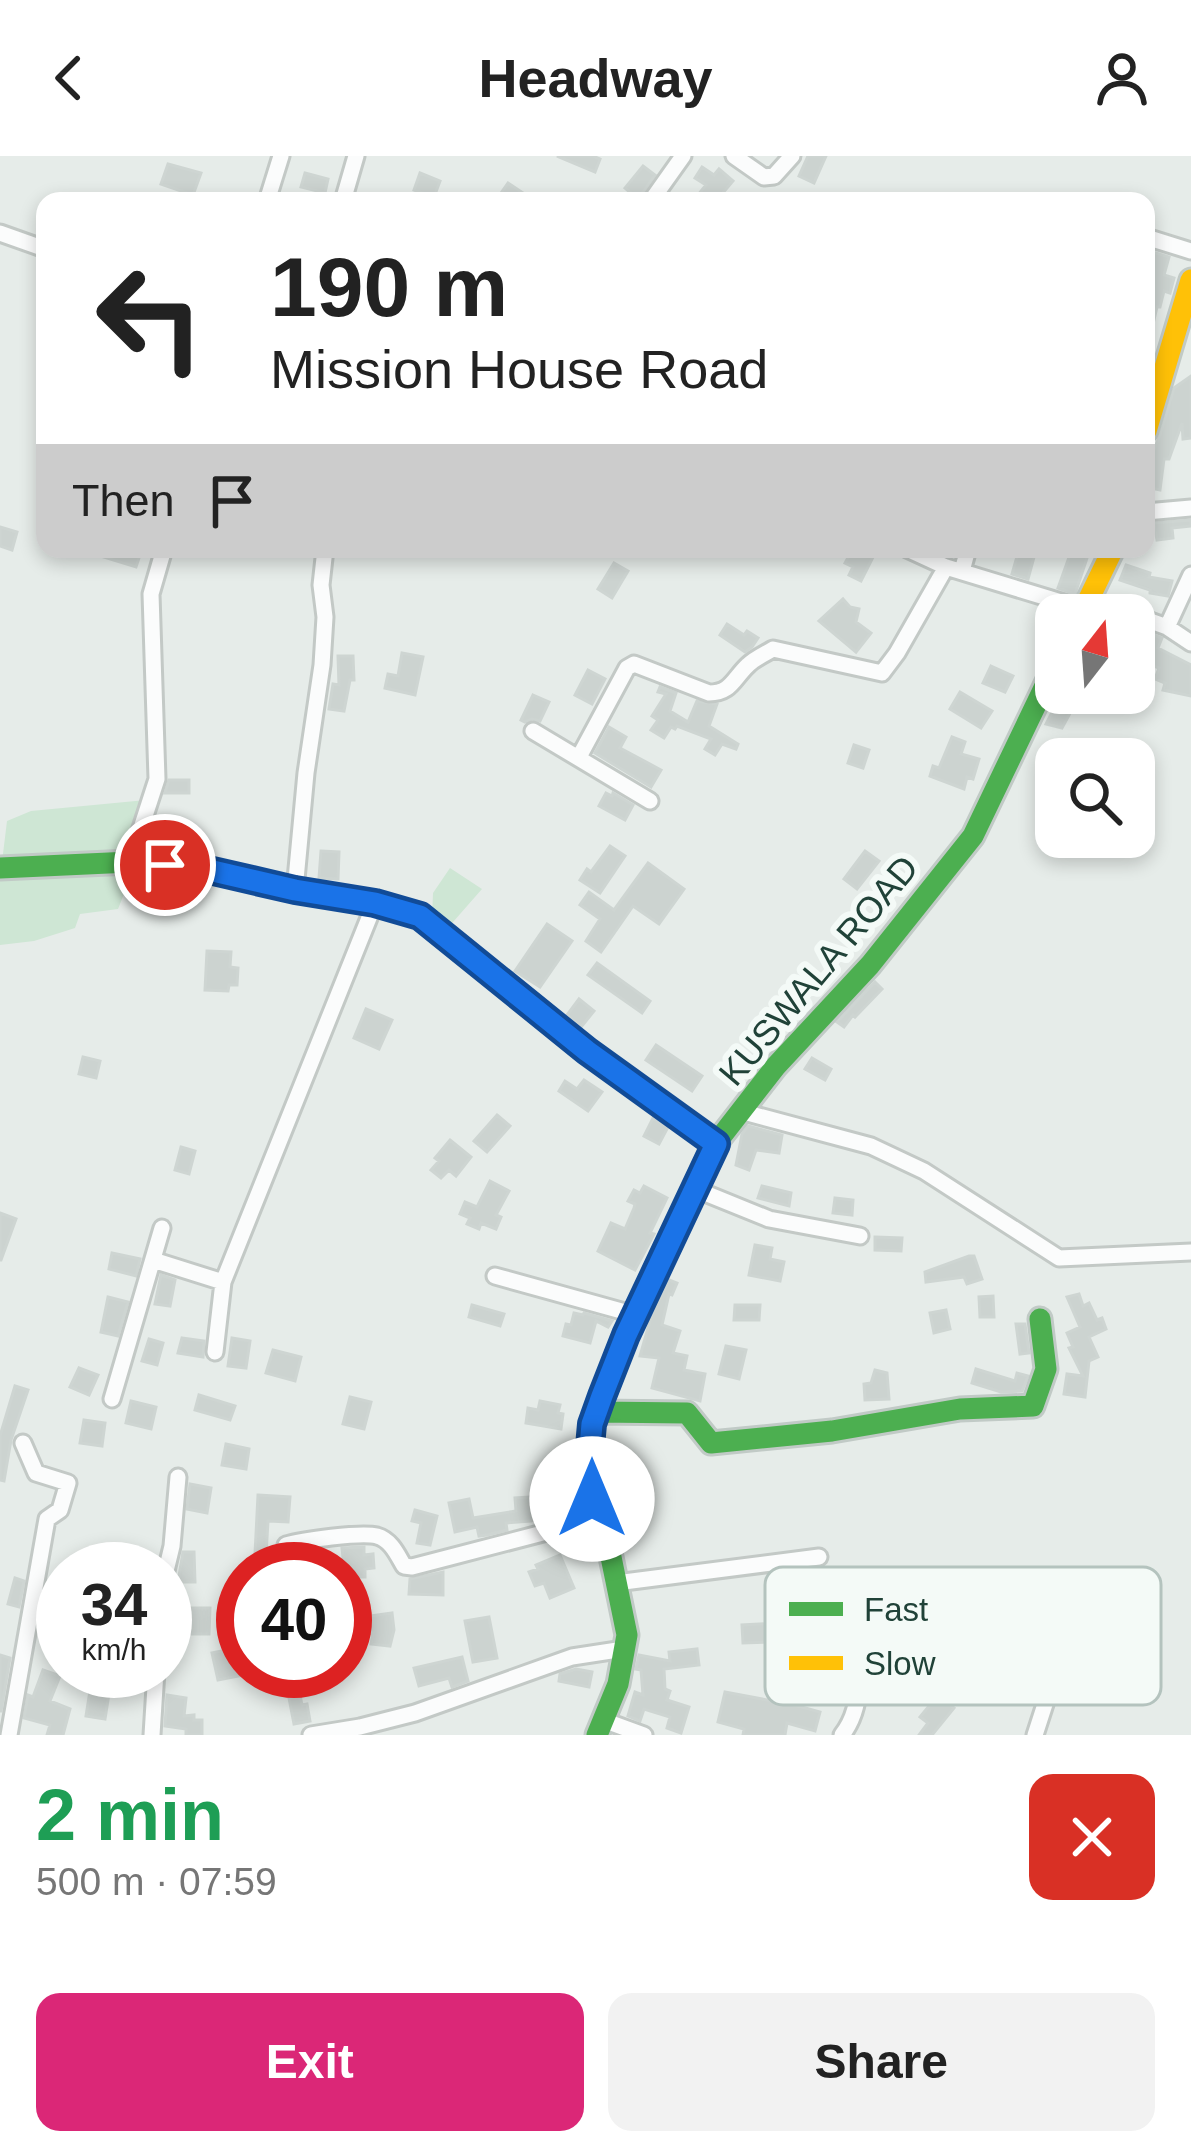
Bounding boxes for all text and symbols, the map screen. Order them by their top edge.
icon: back [36,45,102,111]
icon: person [1089,45,1155,111]
text: Headway [478,48,713,108]
icon: left [72,240,228,396]
text: 190 m [270,240,508,334]
text: Mission House Road [270,339,768,399]
icon: arrive [199,468,265,534]
text: Then [72,475,175,526]
north arrow [1035,594,1155,714]
map controls [1035,594,1155,858]
button: search [1035,738,1155,858]
pin [114,814,216,916]
icon: arrive [132,832,198,898]
street label: KUSWALA ROAD [711,847,926,1093]
position arrow [529,1436,655,1562]
speed limit sign: 40 [216,1542,372,1698]
legend [765,1567,1161,1705]
text: 34 [81,1571,147,1638]
text: Fast [864,1591,928,1628]
text: km/h [81,1633,147,1666]
text: Slow [864,1645,936,1682]
button: close [1029,1774,1155,1900]
text: 2 min [36,1775,224,1855]
text: 500 m · 07:59 [36,1860,277,1903]
button: Exit [36,1993,584,2131]
button: Share [608,1993,1155,2131]

